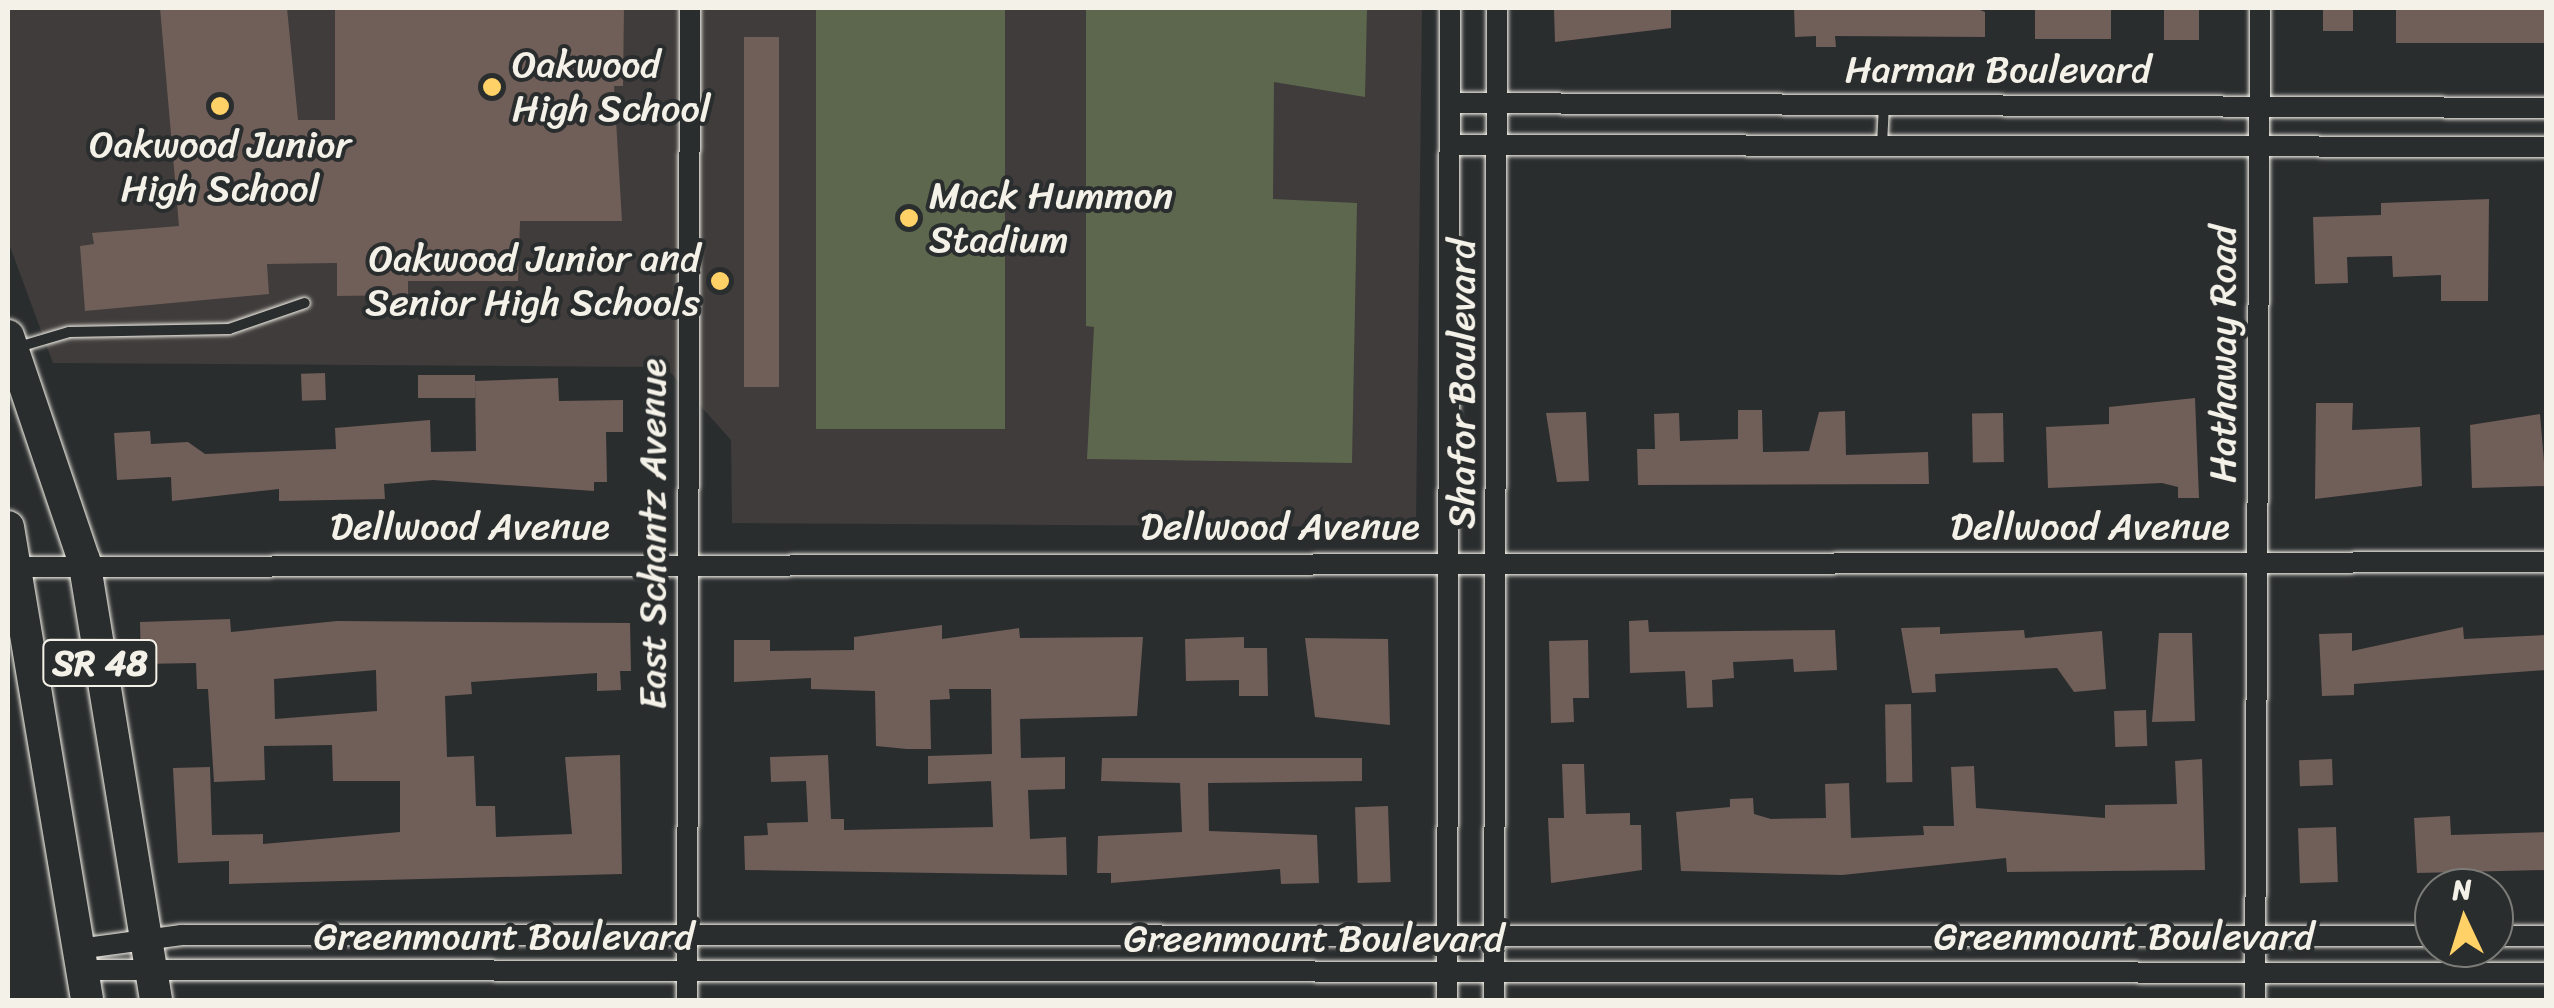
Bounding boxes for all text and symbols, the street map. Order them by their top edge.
place label: Oakwood High School [512,42,711,132]
street label: Harman Boulevard [1845,47,2151,93]
marker: Oakwood High School [481,76,503,98]
marker: Oakwood Junior High School [209,95,231,117]
place label: Oakwood Junior High School [89,122,351,212]
place label: Mack Hummon Stadium [929,173,1174,262]
marker: Mack Hummon Stadium [898,207,920,229]
street label: Hathaway Road [2200,225,2246,483]
place label: Oakwood Junior and Senior High Schools [365,236,700,326]
street label: Shafor Boulevard [1439,239,1485,529]
marker: Oakwood Junior and Senior High Schools [709,270,731,292]
street label: East Schantz Avenue [630,358,676,710]
street label: Dellwood Avenue [330,504,610,550]
street label: Dellwood Avenue [1140,504,1420,550]
street label: Dellwood Avenue [1950,504,2230,550]
road number: SR 48 [40,633,160,693]
text: N [2451,864,2473,915]
north arrow [2414,868,2514,968]
street label: Greenmount Boulevard [314,914,694,960]
street label: Greenmount Boulevard [1934,914,2314,960]
street label: Greenmount Boulevard [1124,916,1504,962]

